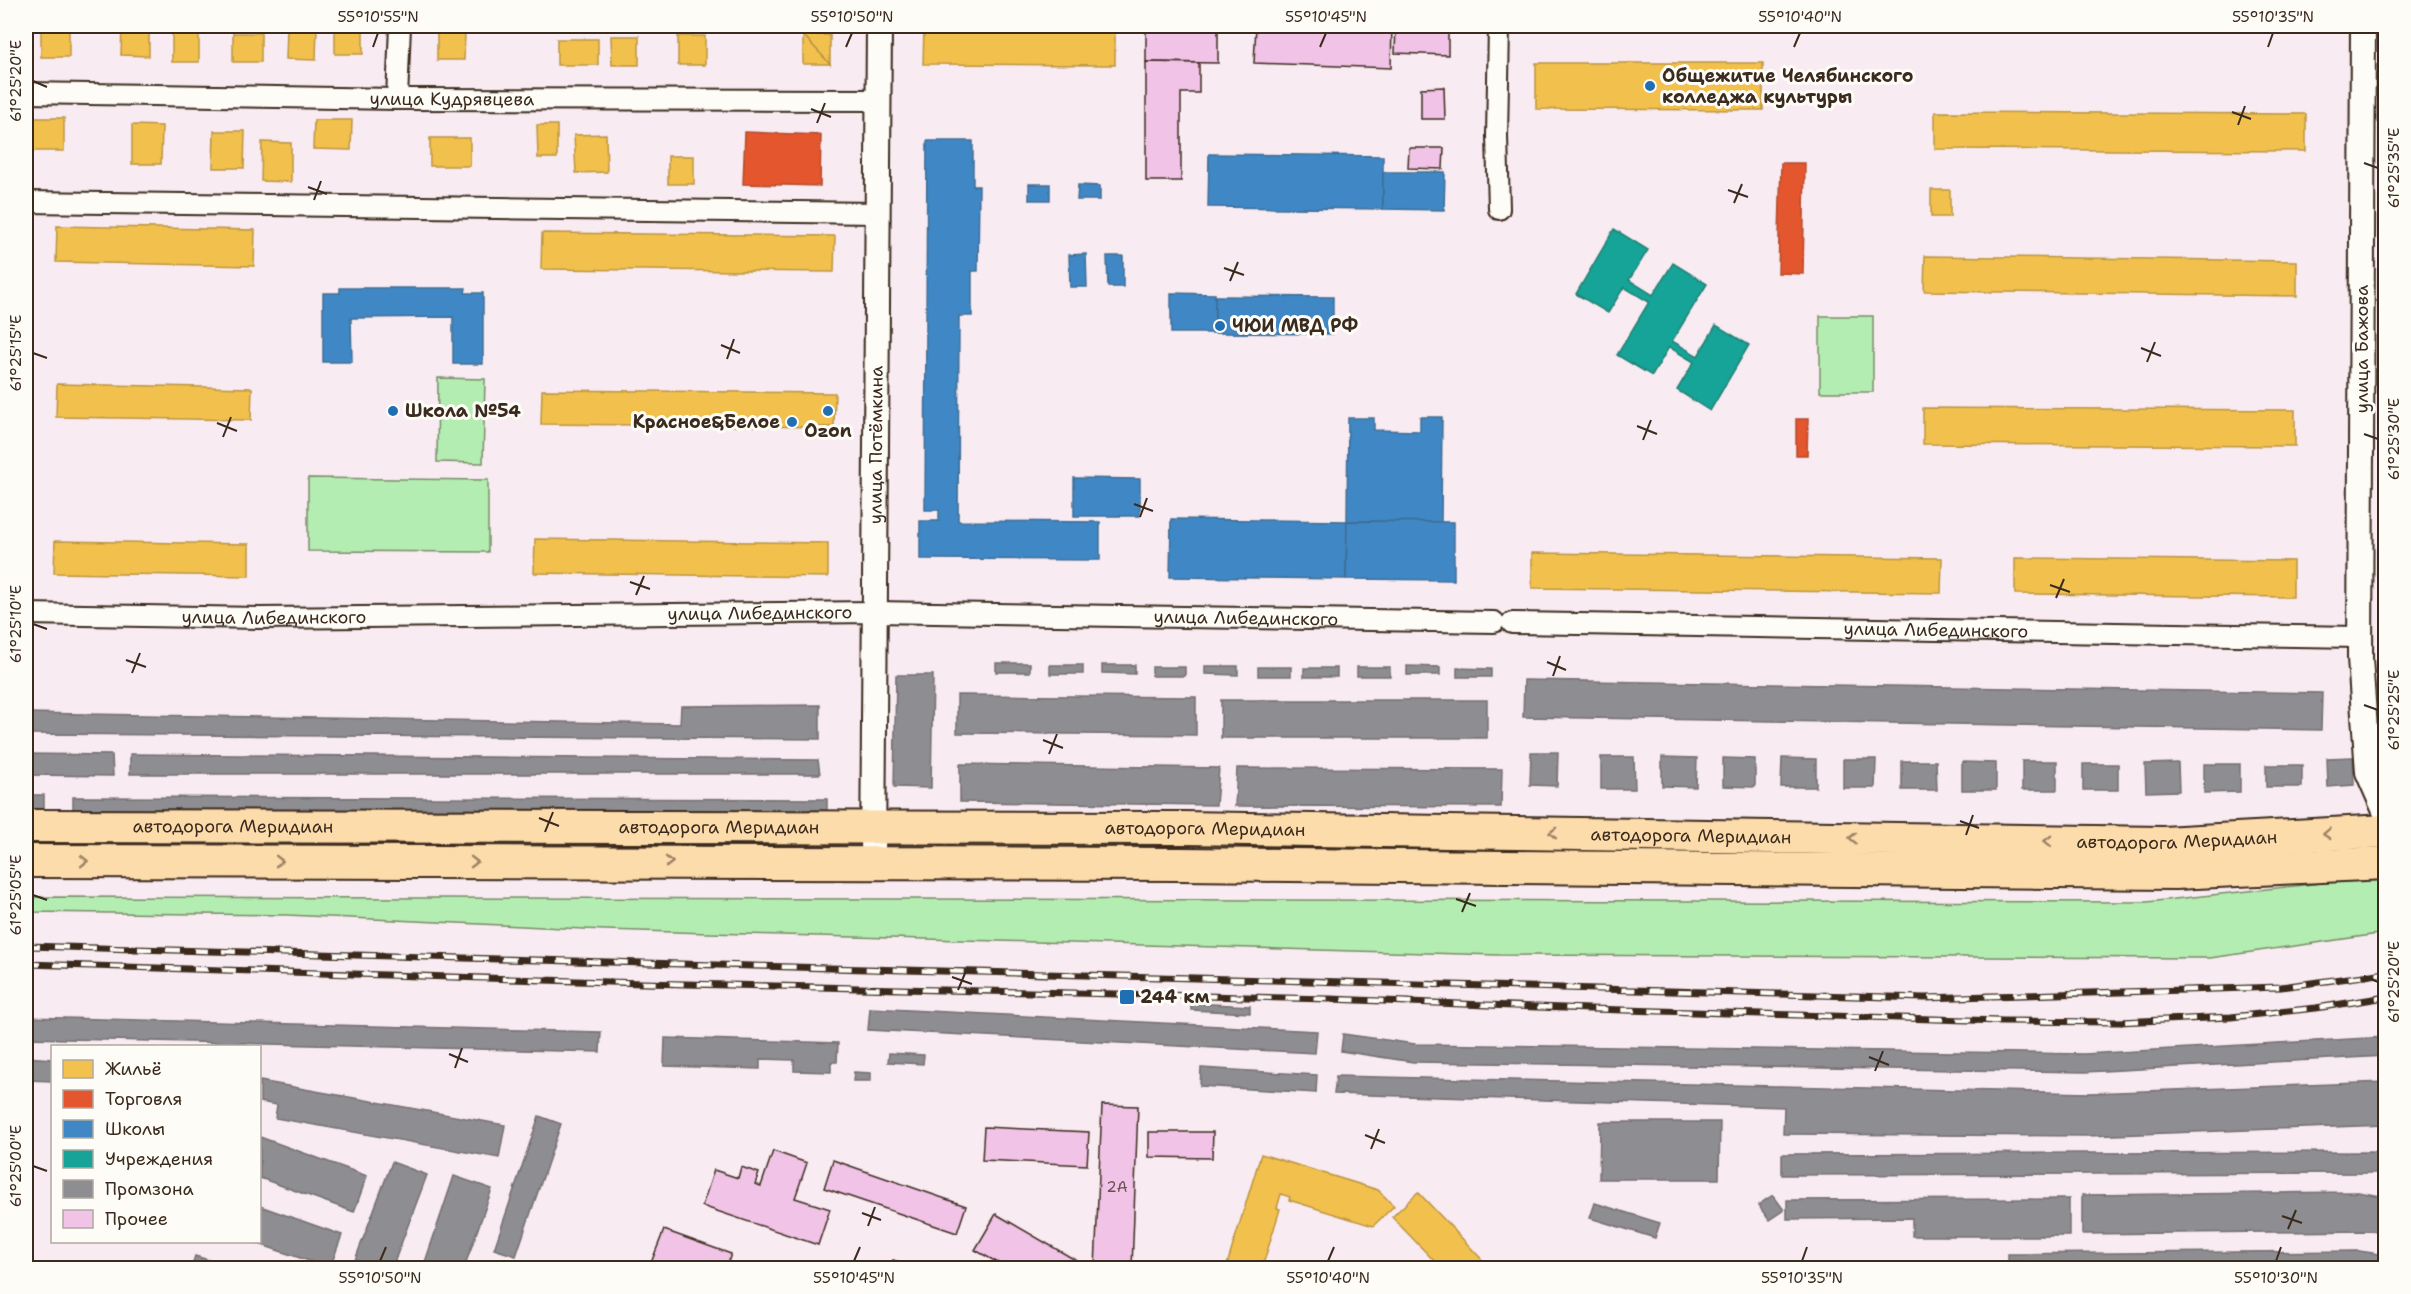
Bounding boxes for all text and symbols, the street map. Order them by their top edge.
text: 55°10'55"N [337,7,419,27]
text: 55°10'50"N [810,7,894,27]
text: 55°10'45"N [1285,7,1367,27]
text: 55°10'40"N [1758,7,1842,27]
text: 55°10'35"N [2232,7,2314,27]
text: 61°25'20"E [6,40,26,122]
place label: Общежитие Челябинского колледжа культуры [1662,64,1913,109]
marker: Общежитие Челябинского колледжа культуры [1643,79,1657,93]
street label: улица Кудрявцева [369,87,534,111]
text: 61°25'35"E [2384,128,2404,208]
street label: улица Бажова [2350,285,2374,413]
place label: ЧЮИ МВД РФ [1232,314,1359,338]
text: 61°25'15"E [6,315,26,392]
marker: ЧЮИ МВД РФ [1213,319,1227,333]
street label: улица Потёмкина [863,366,889,524]
text: 61°25'30"E [2384,398,2404,480]
place label: Школа №54 [405,399,521,423]
marker: Школа №54 [386,404,400,418]
marker: Ozon [821,404,835,418]
place label: Красное&Белое [633,410,780,434]
marker: Красное&Белое [785,415,799,429]
place label: Ozon [804,419,852,443]
text: 61°25'10"E [6,585,26,663]
street label: улица Либединского [667,600,852,626]
street label: улица Либединского [181,605,366,630]
street label: улица Либединского [1153,605,1338,631]
street label: улица Либединского [1843,616,2029,644]
text: 61°25'25"E [2384,670,2404,750]
street label: автодорога Меридиан [133,814,333,839]
street label: автодорога Меридиан [619,815,819,839]
street label: автодорога Меридиан [1105,816,1306,842]
street label: автодорога Меридиан [1590,822,1792,849]
street label: автодорога Меридиан [2076,825,2278,855]
one-way arrow [1549,827,1558,839]
one-way arrow [2323,828,2332,841]
one-way arrow [1849,832,1858,844]
one-way arrow [2044,835,2053,847]
text: 61°25'05"E [6,855,26,935]
one-way arrow [79,855,88,867]
one-way arrow [274,855,283,867]
one-way arrow [469,856,478,868]
one-way arrow [664,856,673,868]
text: 61°25'20"E [2384,941,2404,1023]
place label: 244 км [1140,985,1209,1009]
marker: 244 км [1118,988,1136,1006]
legend [51,1045,261,1243]
text: Жильё [105,1057,162,1081]
text: Торговля [105,1087,183,1111]
text: Школы [105,1117,165,1141]
text: 61°25'00"E [6,1125,26,1207]
text: Учреждения [105,1147,213,1171]
text: Промзона [105,1177,194,1201]
house number: 2А [1106,1177,1128,1197]
text: Прочее [105,1207,168,1231]
text: 55°10'50"N [338,1268,422,1288]
text: 55°10'45"N [813,1268,895,1288]
text: 55°10'40"N [1286,1268,1370,1288]
text: 55°10'35"N [1761,1268,1843,1288]
text: 55°10'30"N [2234,1268,2318,1288]

